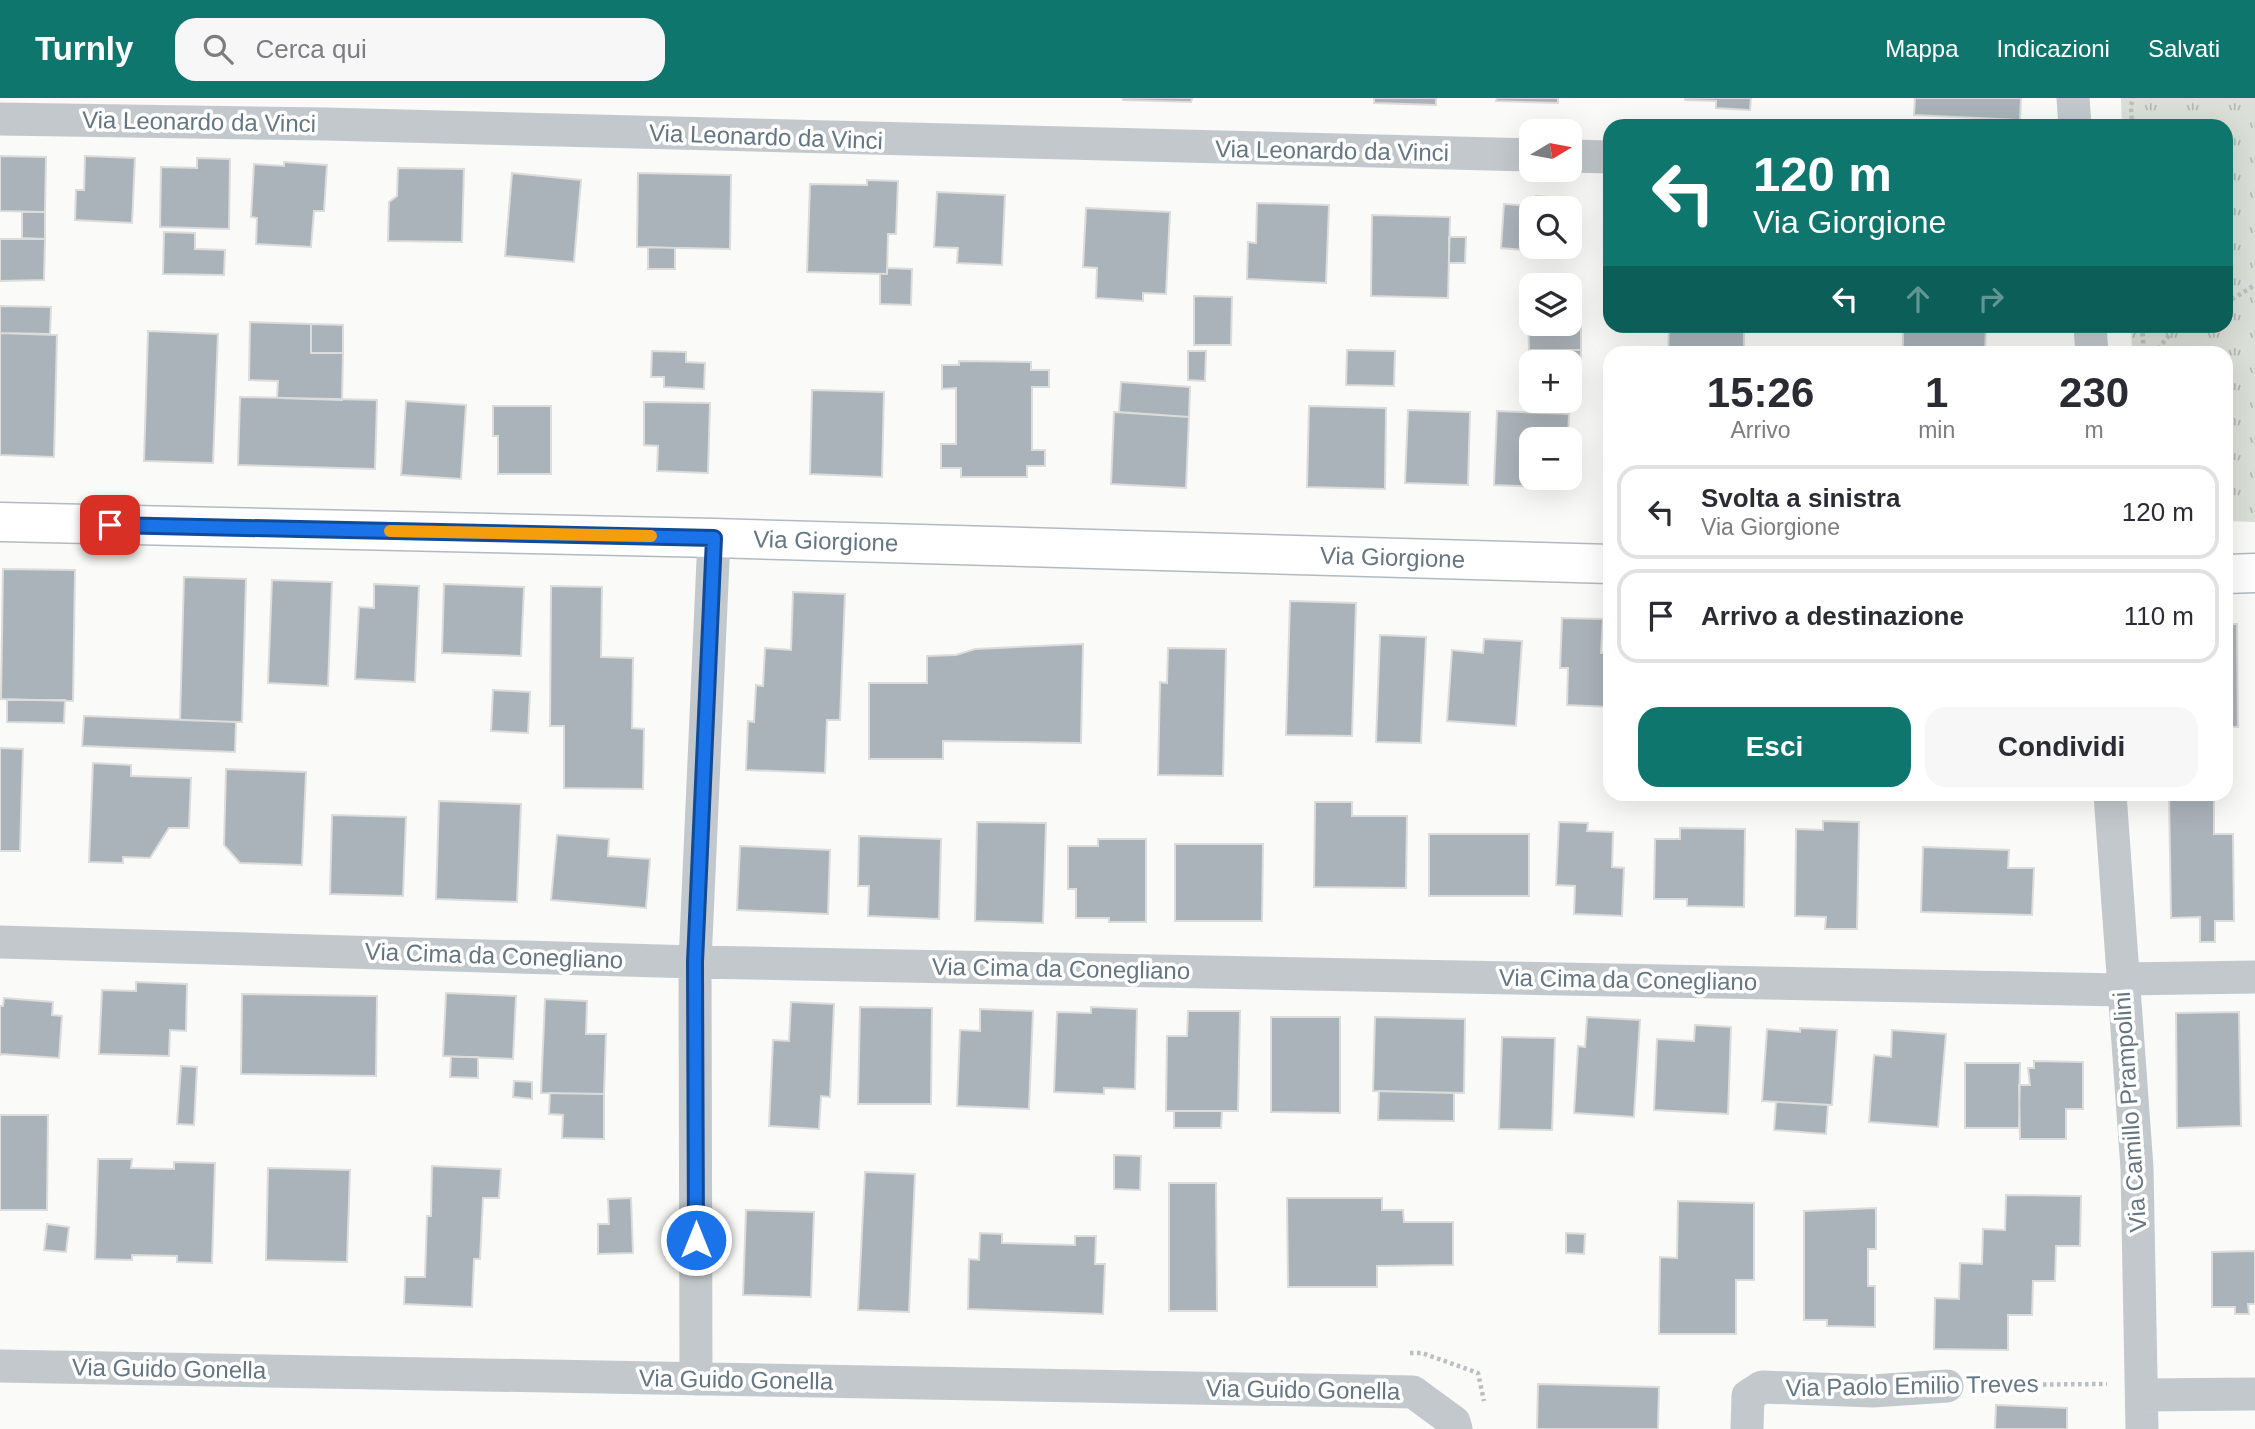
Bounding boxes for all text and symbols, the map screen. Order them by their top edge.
search box [175,18,665,81]
text: Turnly [35,30,133,67]
icon: search [199,30,237,68]
text: Cerca qui [255,34,367,64]
text: Mappa [1885,35,1959,62]
text: Indicazioni [1997,35,2110,62]
text: Salvati [2148,35,2220,62]
street label: Via Leonardo da Vinci [82,106,316,137]
street label: Via Leonardo da Vinci [649,119,883,154]
north arrow [1519,119,1582,182]
map controls [1519,119,1582,490]
street label: Via Leonardo da Vinci [1215,135,1449,166]
icon: left [1638,147,1729,238]
text: 120 m [1753,147,1892,201]
button: search [1519,196,1582,259]
text: Via Giorgione [1753,204,1946,240]
button: layers [1519,273,1582,336]
icon: left [1826,280,1864,318]
icon: ahead [1899,280,1937,318]
icon: right [1972,280,2010,318]
button: + [1519,350,1582,413]
text: 15:26 [1707,369,1814,416]
text: 1 [1925,369,1948,416]
text: 230 [2059,369,2129,416]
text: Arrivo [1731,417,1791,443]
text: min [1918,417,1955,443]
text: m [2085,417,2104,443]
button: − [1519,427,1582,490]
text: Svolta a sinistra [1701,483,1900,513]
icon: left [1642,493,1680,531]
pin [80,495,140,555]
text: 120 m [2122,497,2194,527]
icon: arrive [91,506,129,544]
text: Via Giorgione [1701,514,1840,540]
street label: Via Giorgione [753,525,899,556]
street label: Via Giorgione [1320,542,1465,573]
icon: arrive [1642,597,1680,635]
text: Arrivo a destinazione [1701,601,1964,631]
text: 110 m [2124,601,2194,631]
button: Esci [1638,707,1911,787]
button: Condividi [1925,707,2198,787]
street label: Via Cima da Conegliano [364,937,624,974]
street label: Via Cima da Conegliano [932,953,1190,984]
street label: Via Cima da Conegliano [1499,964,1757,995]
street label: Via Camillo Prampolini [2108,991,2151,1233]
position arrow [659,1203,733,1277]
street label: Via Guido Gonella [72,1353,267,1384]
street label: Via Guido Gonella [639,1364,834,1395]
street label: Via Paolo Emilio Treves [1785,1370,2039,1401]
street label: Via Guido Gonella [1206,1374,1401,1405]

